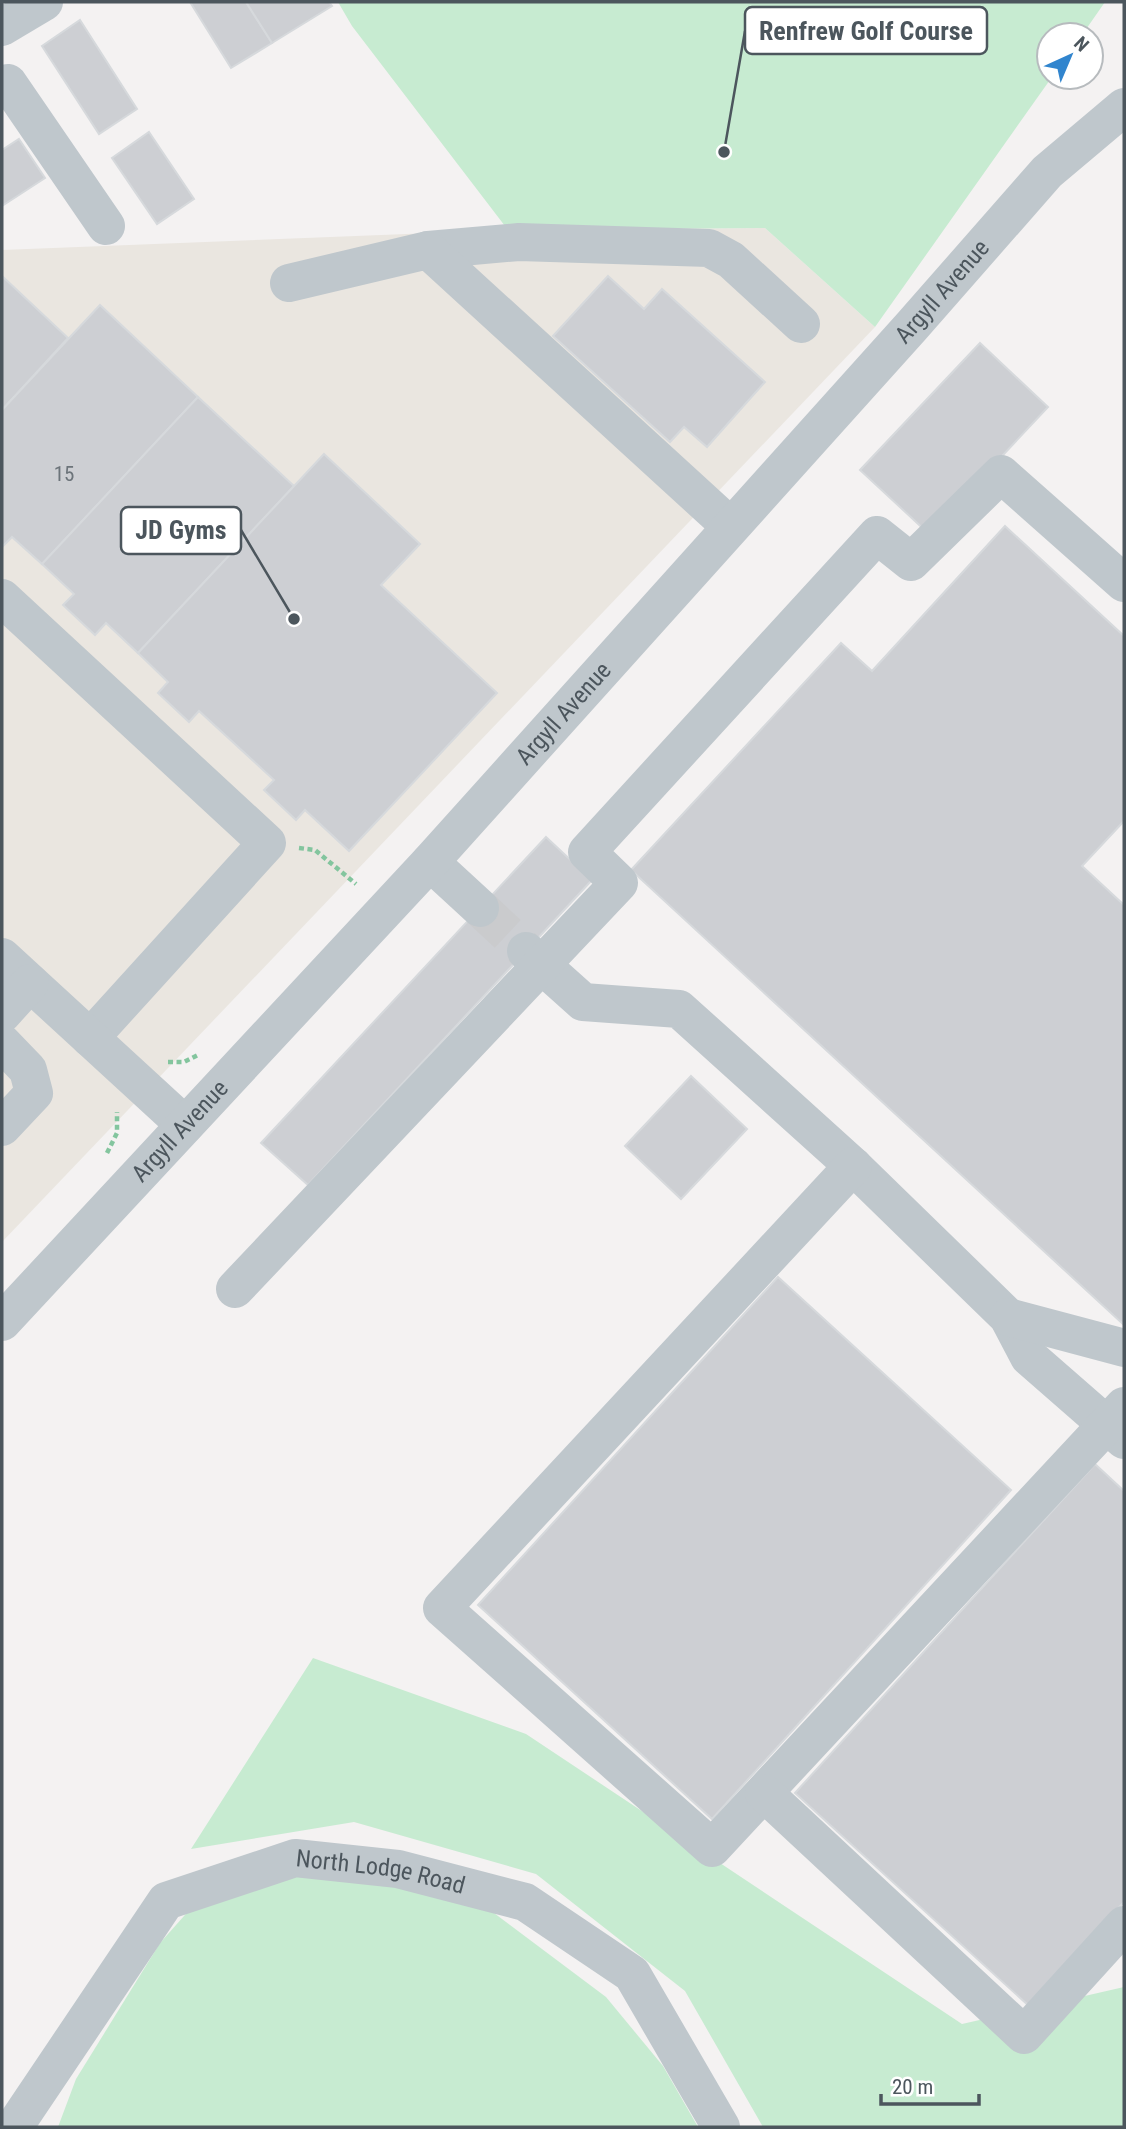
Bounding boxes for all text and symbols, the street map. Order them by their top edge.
callout: Renfrew Golf Course [745,7,987,54]
text: Renfrew Golf Course [759,16,973,46]
north arrow [1035,21,1105,91]
text: N [1069,32,1094,56]
street label: Argyll Avenue [889,234,995,349]
house number: 15 [54,462,74,486]
callout: JD Gyms [121,507,241,554]
text: JD Gyms [135,515,227,545]
street label: Argyll Avenue [510,656,617,771]
street label: Argyll Avenue [126,1074,234,1187]
street label: North Lodge Road [295,1844,468,1900]
scale bar [881,2062,979,2106]
text: 20 m [892,2075,933,2099]

